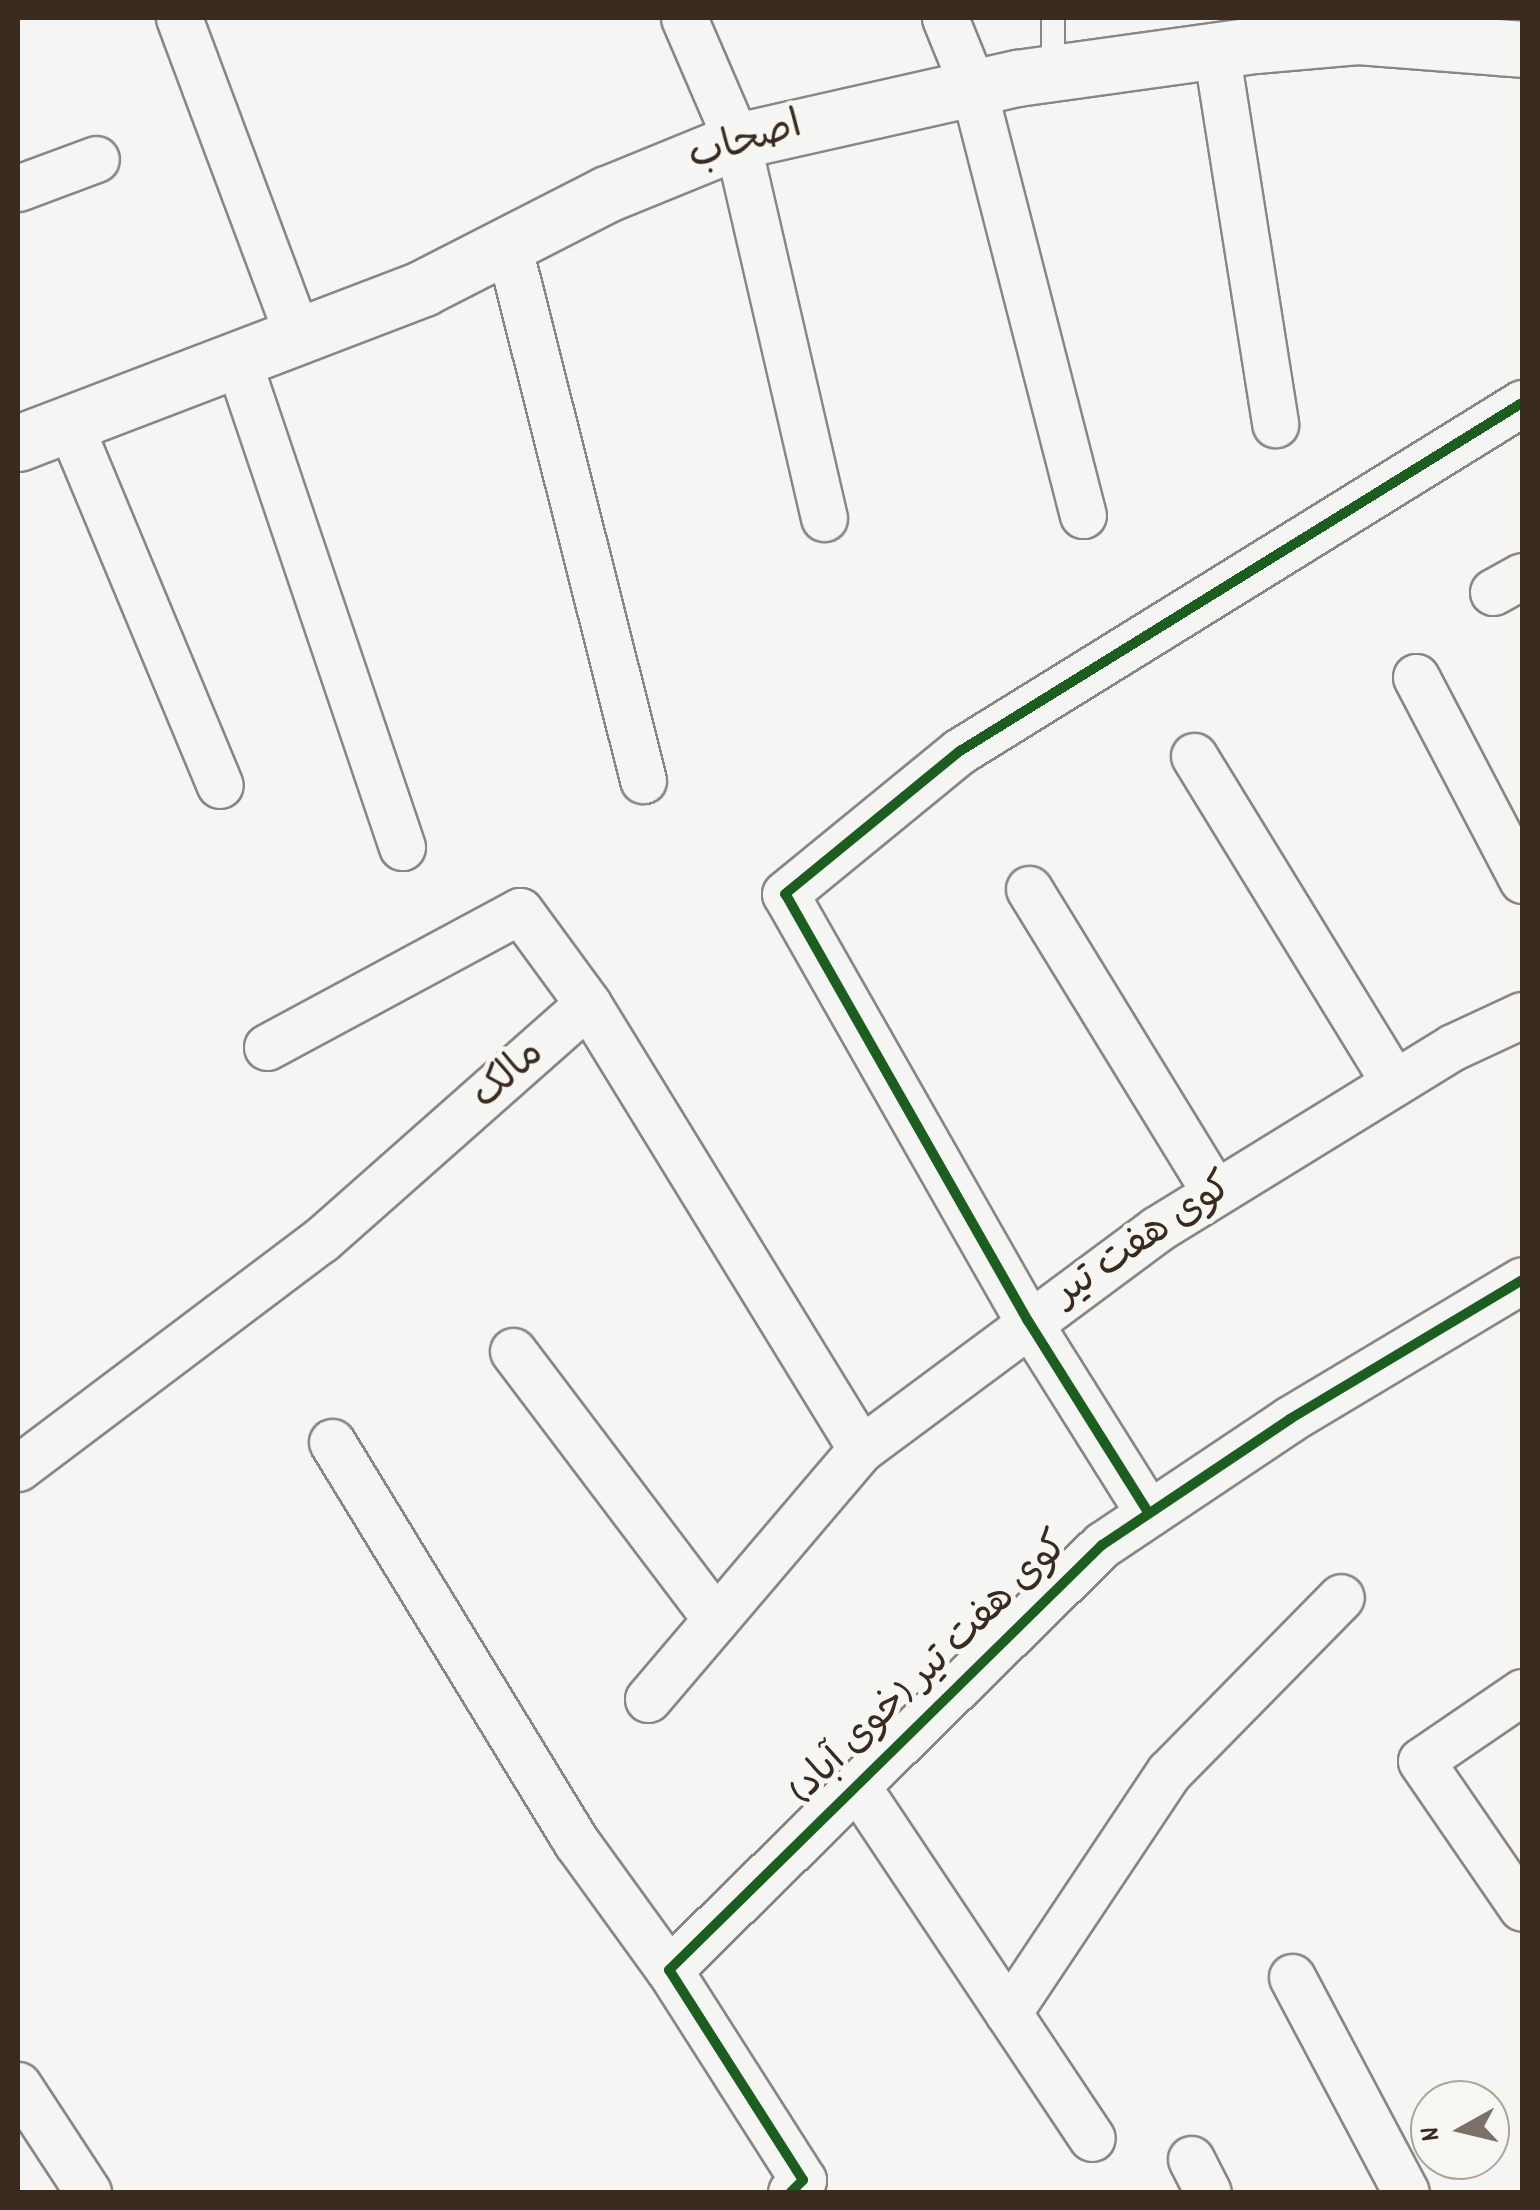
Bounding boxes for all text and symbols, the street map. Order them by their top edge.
street label: اصحاب [683,104,809,184]
street label: مالک [464,1032,556,1122]
street label: کوی هفت تیر [1047,1165,1243,1319]
street label: کوی هفت تیر (خوی آباد) [781,1524,1081,1816]
north arrow [1410,2080,1510,2180]
text: N [1412,2124,1453,2144]

